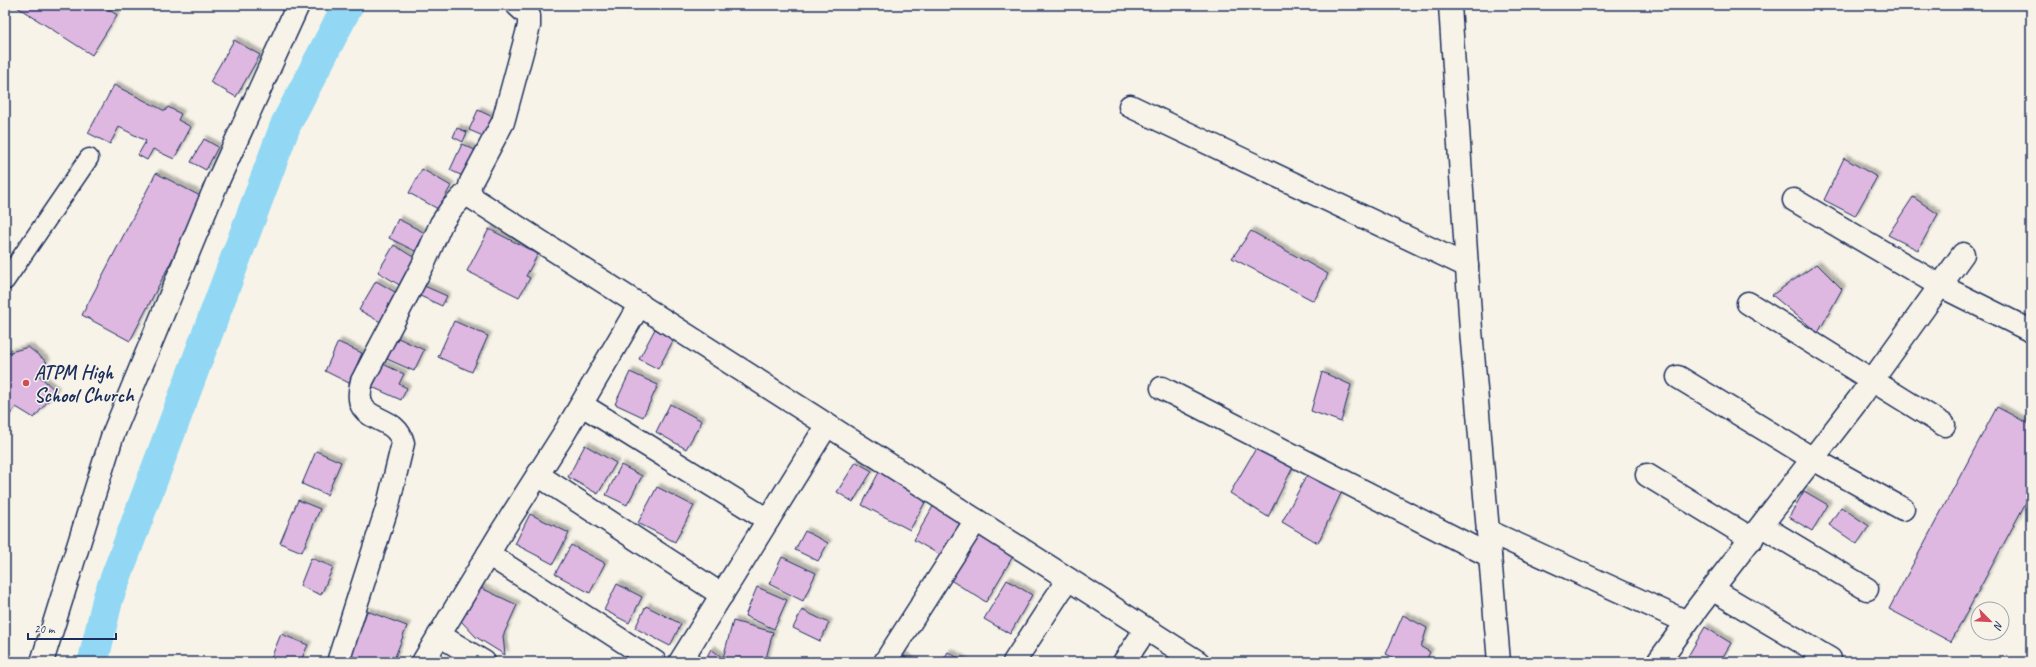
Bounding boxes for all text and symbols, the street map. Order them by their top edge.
place label: ATPM High School Church [34,360,135,408]
marker: ATPM High School Church [21,378,31,388]
north arrow [1970,601,2010,641]
scale bar [28,615,116,641]
text: N [1990,619,2007,633]
text: 20 m [34,621,56,637]

